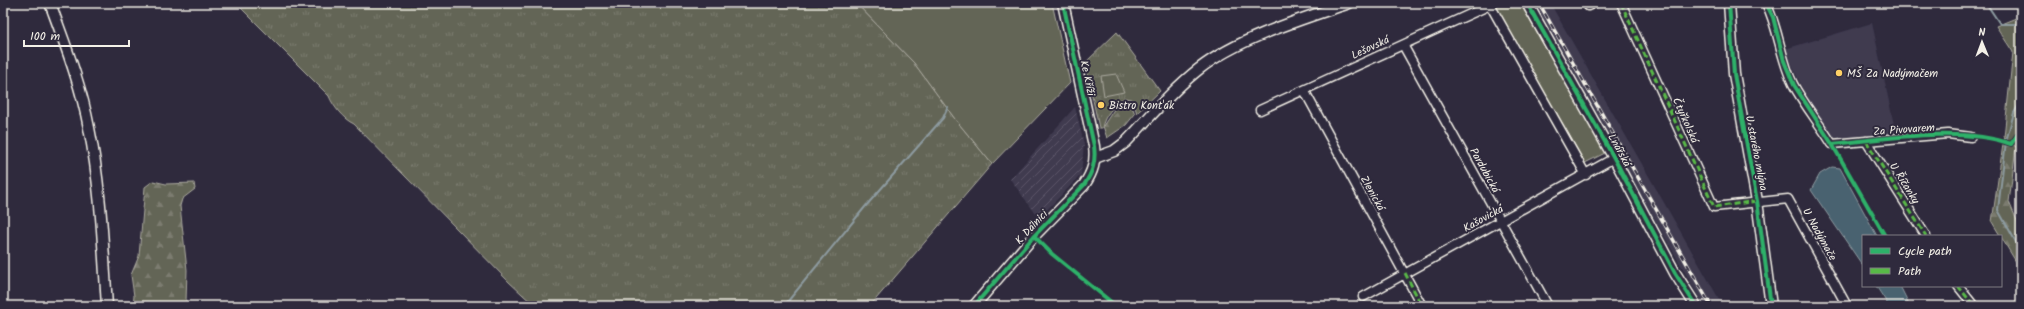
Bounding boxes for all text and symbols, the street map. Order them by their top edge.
scale bar [24,22,129,48]
north arrow [1962,22,2002,62]
text: N [1978,24,1986,42]
text: 100 m [30,27,61,46]
street label: Lešovská [1348,30,1394,65]
street label: Ke Kříži [1074,59,1100,98]
place label: MŠ Za Nadýmačem [1847,65,1938,83]
marker: MŠ Za Nadýmačem [1834,68,1844,78]
street label: Čtyřkolská [1667,95,1704,148]
place label: Bistro Kont'ák [1109,97,1175,115]
marker: Bistro Kont'ák [1096,100,1106,110]
street label: U starého mlýna [1740,114,1772,192]
street label: Za Pivovarem [1873,119,1936,141]
street label: Lnářská [1603,131,1636,172]
street label: Pardubická [1464,145,1505,198]
street label: U Říčanky [1884,159,1924,209]
street label: Zlenická [1355,172,1390,216]
street label: Kašovická [1460,200,1509,237]
street label: U Nadýmače [1797,205,1841,264]
street label: K Dálnici [1011,206,1053,249]
legend [1862,235,2002,287]
text: Cycle path [1898,242,1952,261]
text: Path [1898,262,1921,281]

